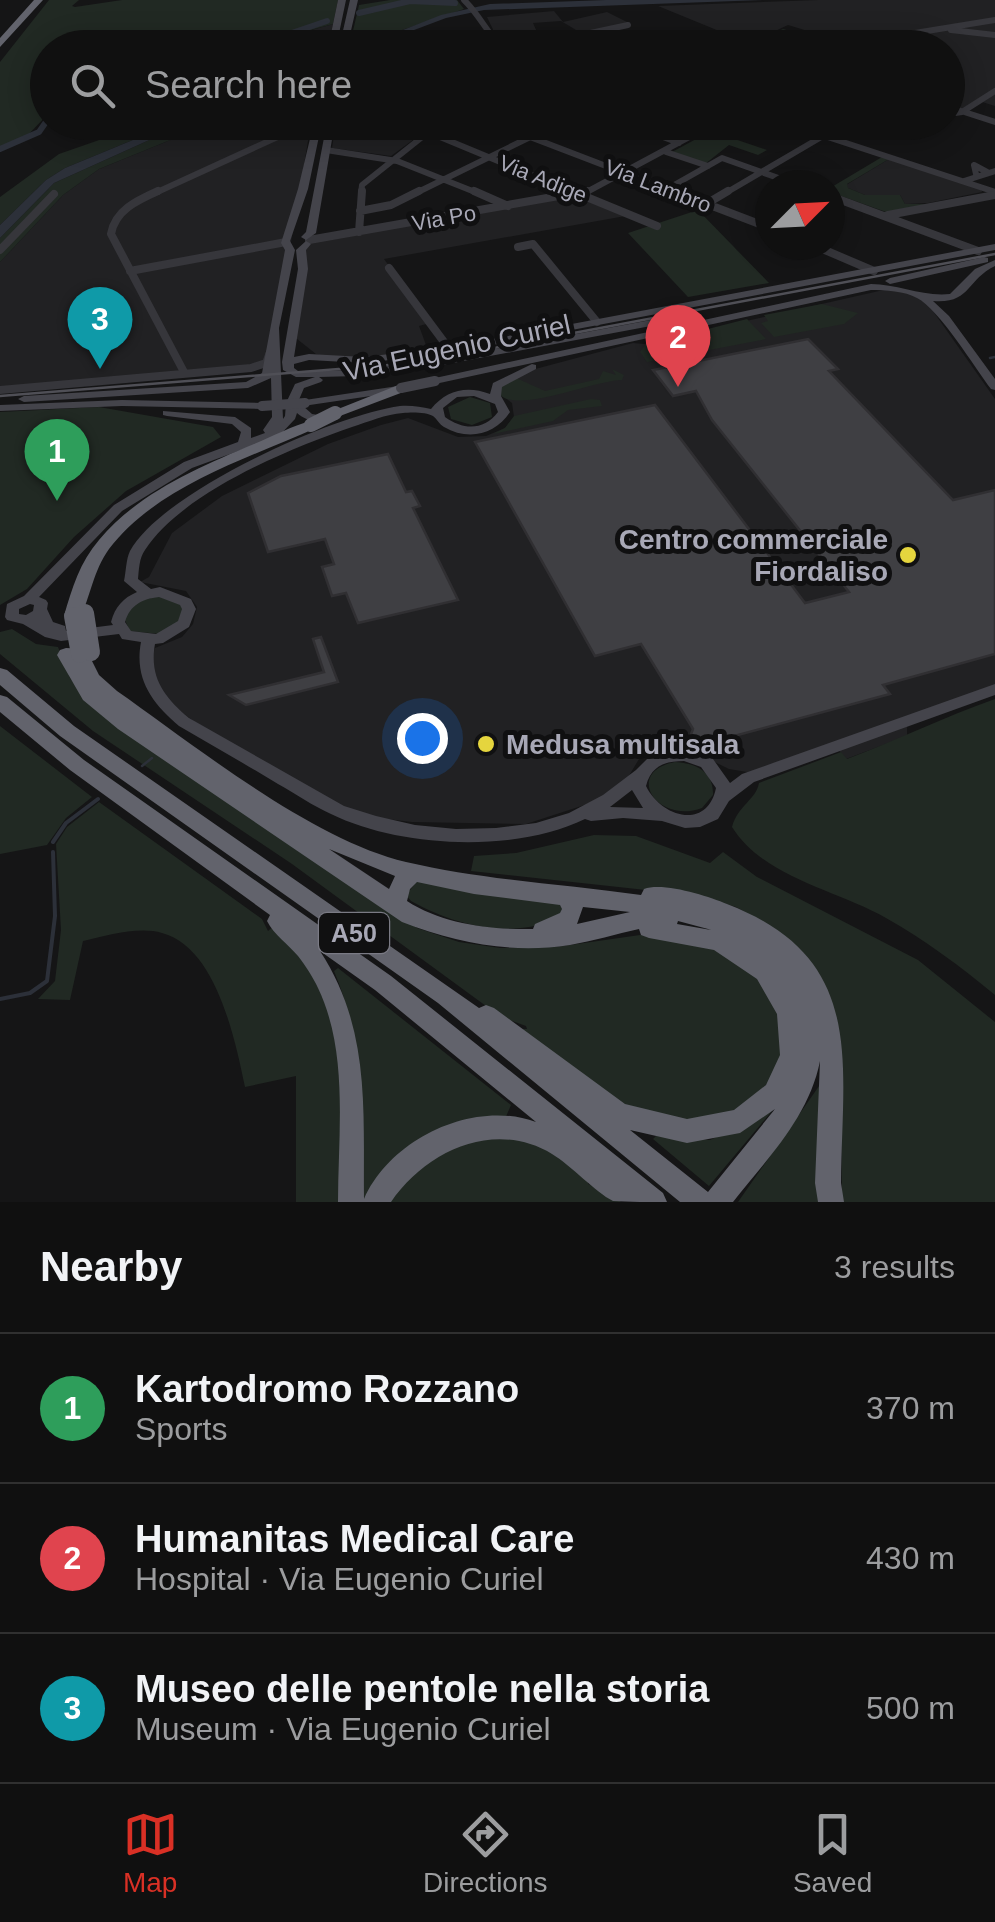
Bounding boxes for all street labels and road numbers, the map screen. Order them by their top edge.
street label: Via Adige [495,150,591,208]
street label: Via Lambro [601,154,715,218]
street label: Via Po [410,200,478,236]
street label: Via Eugenio Curiel [341,309,573,387]
road number: A50 [319,913,389,953]

